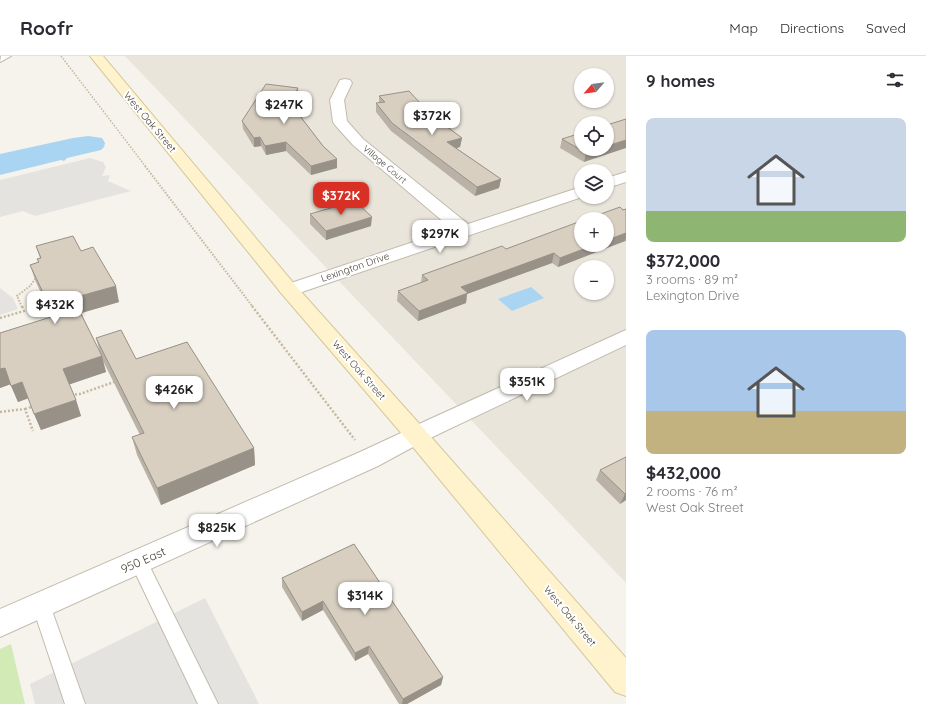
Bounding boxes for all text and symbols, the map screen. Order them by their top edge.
text: Roofr [20,16,73,40]
text: Map [729,19,758,37]
text: Directions [780,19,844,37]
text: Saved [866,19,906,37]
north arrow [574,68,614,108]
map controls [574,68,614,300]
icon: filters [884,69,906,91]
text: 9 homes [646,70,715,91]
street label: West Oak Street [121,89,180,155]
pin: $247K [256,91,312,125]
text: $247K [265,96,303,112]
pin: $372K [404,102,460,136]
text: $372K [413,107,451,123]
button: locate [574,116,614,156]
street label: Village Court [361,143,409,185]
icon: home [740,144,812,216]
button: layers [574,164,614,204]
pin: $372K [313,182,369,216]
text: $372K [322,187,360,203]
button: + [574,212,614,252]
pin: $297K [412,220,468,254]
text: $297K [421,225,459,241]
street label: Lexington Drive [319,249,391,285]
text: $372,000 [646,250,720,271]
button: − [574,260,614,300]
text: 3 rooms · 89 m² [646,271,738,287]
text: Lexington Drive [646,287,739,303]
pin: $432K [27,291,83,325]
text: $432K [36,296,74,312]
street label: West Oak Street [329,337,389,403]
icon: home [740,356,812,428]
pin: $351K [499,368,555,402]
text: $351K [509,373,545,389]
pin: $426K [146,376,202,410]
text: $426K [155,381,193,397]
text: $432,000 [646,462,721,483]
text: 2 rooms · 76 m² [646,483,738,499]
text: West Oak Street [646,499,744,515]
pin: $825K [189,514,245,548]
text: $825K [198,519,236,535]
street label: 950 East [118,544,168,576]
pin: $314K [337,582,393,616]
street label: West Oak Street [541,583,600,649]
text: $314K [347,587,383,603]

